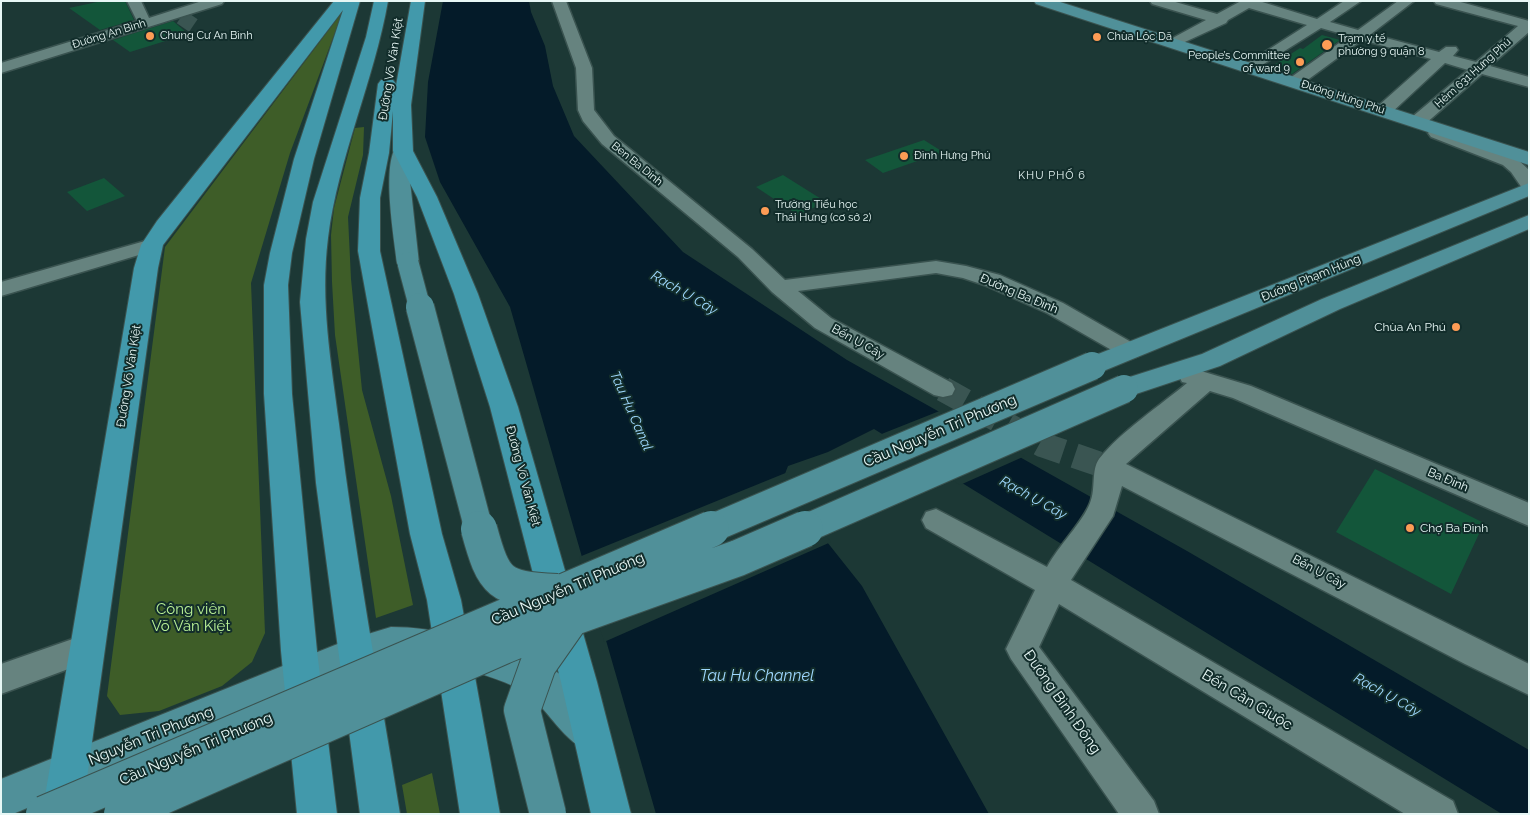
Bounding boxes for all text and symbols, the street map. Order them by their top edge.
street label: Đường An Bình [71,17,147,51]
street label: Đường Võ Văn Kiệt [376,17,406,121]
place label: Chung Cư An Bình [160,29,253,43]
marker: Chung Cư An Bình [144,30,156,42]
place label: Chùa Lộc Dã [1107,30,1172,44]
marker: Chùa Lộc Dã [1091,31,1103,43]
place label: Trạm y tế phường 9 quận 8 [1338,32,1425,58]
street label: Hẻm 631 Hưng Phú [1432,35,1514,111]
marker: Trạm y tế phường 9 quận 8 [1320,38,1334,52]
place label: People’s Committee of ward 9 [1188,49,1290,75]
marker: People’s Committee of ward 9 [1294,56,1306,68]
street label: Đường Hưng Phú [1299,77,1387,117]
street label: Ben Ba Dinh [609,139,665,189]
place label: Đình Hưng Phú [914,149,990,163]
marker: Đình Hưng Phú [898,150,910,162]
district label: KHU PHỐ 6 [1017,169,1087,183]
place label: Trường Tiểu học Thái Hưng (cơ sở 2) [775,198,871,224]
marker: Trường Tiểu học Thái Hưng (cơ sở 2) [759,205,771,217]
street label: Đường Phạm Hùng [1259,251,1363,305]
water label: Rạch Ụ Cây [648,267,720,319]
street label: Đường Ba Đình [978,271,1060,317]
place label: Chùa An Phú [1374,320,1446,334]
marker: Chùa An Phú [1450,321,1462,333]
street label: Bến Ụ Cây [829,322,887,362]
street label: Đường Võ Văn Kiệt [114,324,144,428]
water label: Tau Hu Canal [606,369,656,453]
street label: Cầu Nguyễn Tri Phương [861,391,1019,471]
street label: Đường Võ Văn Kiệt [503,424,543,528]
street label: Ba Đình [1425,465,1471,495]
water label: Rạch Ụ Cây [997,473,1069,523]
place label: Chợ Ba Đình [1420,521,1488,535]
marker: Chợ Ba Đình [1404,522,1416,534]
street label: Cầu Nguyễn Tri Phương [489,549,647,629]
street label: Bến Ụ Cây [1290,552,1348,592]
park label: Công viên Võ Văn Kiệt [152,600,230,635]
street label: Đường Bình Đông [1019,647,1105,757]
water label: Tau Hu Channel [700,666,814,686]
street label: Bến Cần Giuộc [1198,666,1296,734]
water label: Rạch Ụ Cây [1351,670,1423,720]
street label: Nguyễn Tri Phương [86,703,216,769]
street label: Cầu Nguyễn Tri Phương [117,709,275,789]

